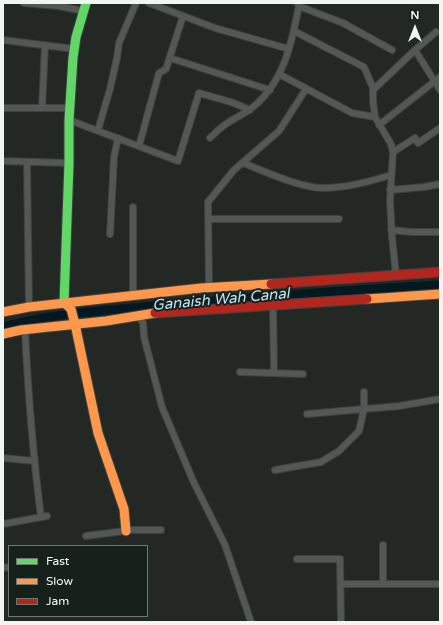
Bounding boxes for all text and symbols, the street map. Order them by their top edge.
north arrow [395,8,435,48]
text: N [411,9,419,22]
water label: Ganaish Wah Canal [152,285,290,315]
legend [8,545,148,617]
text: Fast [46,554,69,568]
text: Slow [46,574,73,588]
text: Jam [46,594,69,608]

